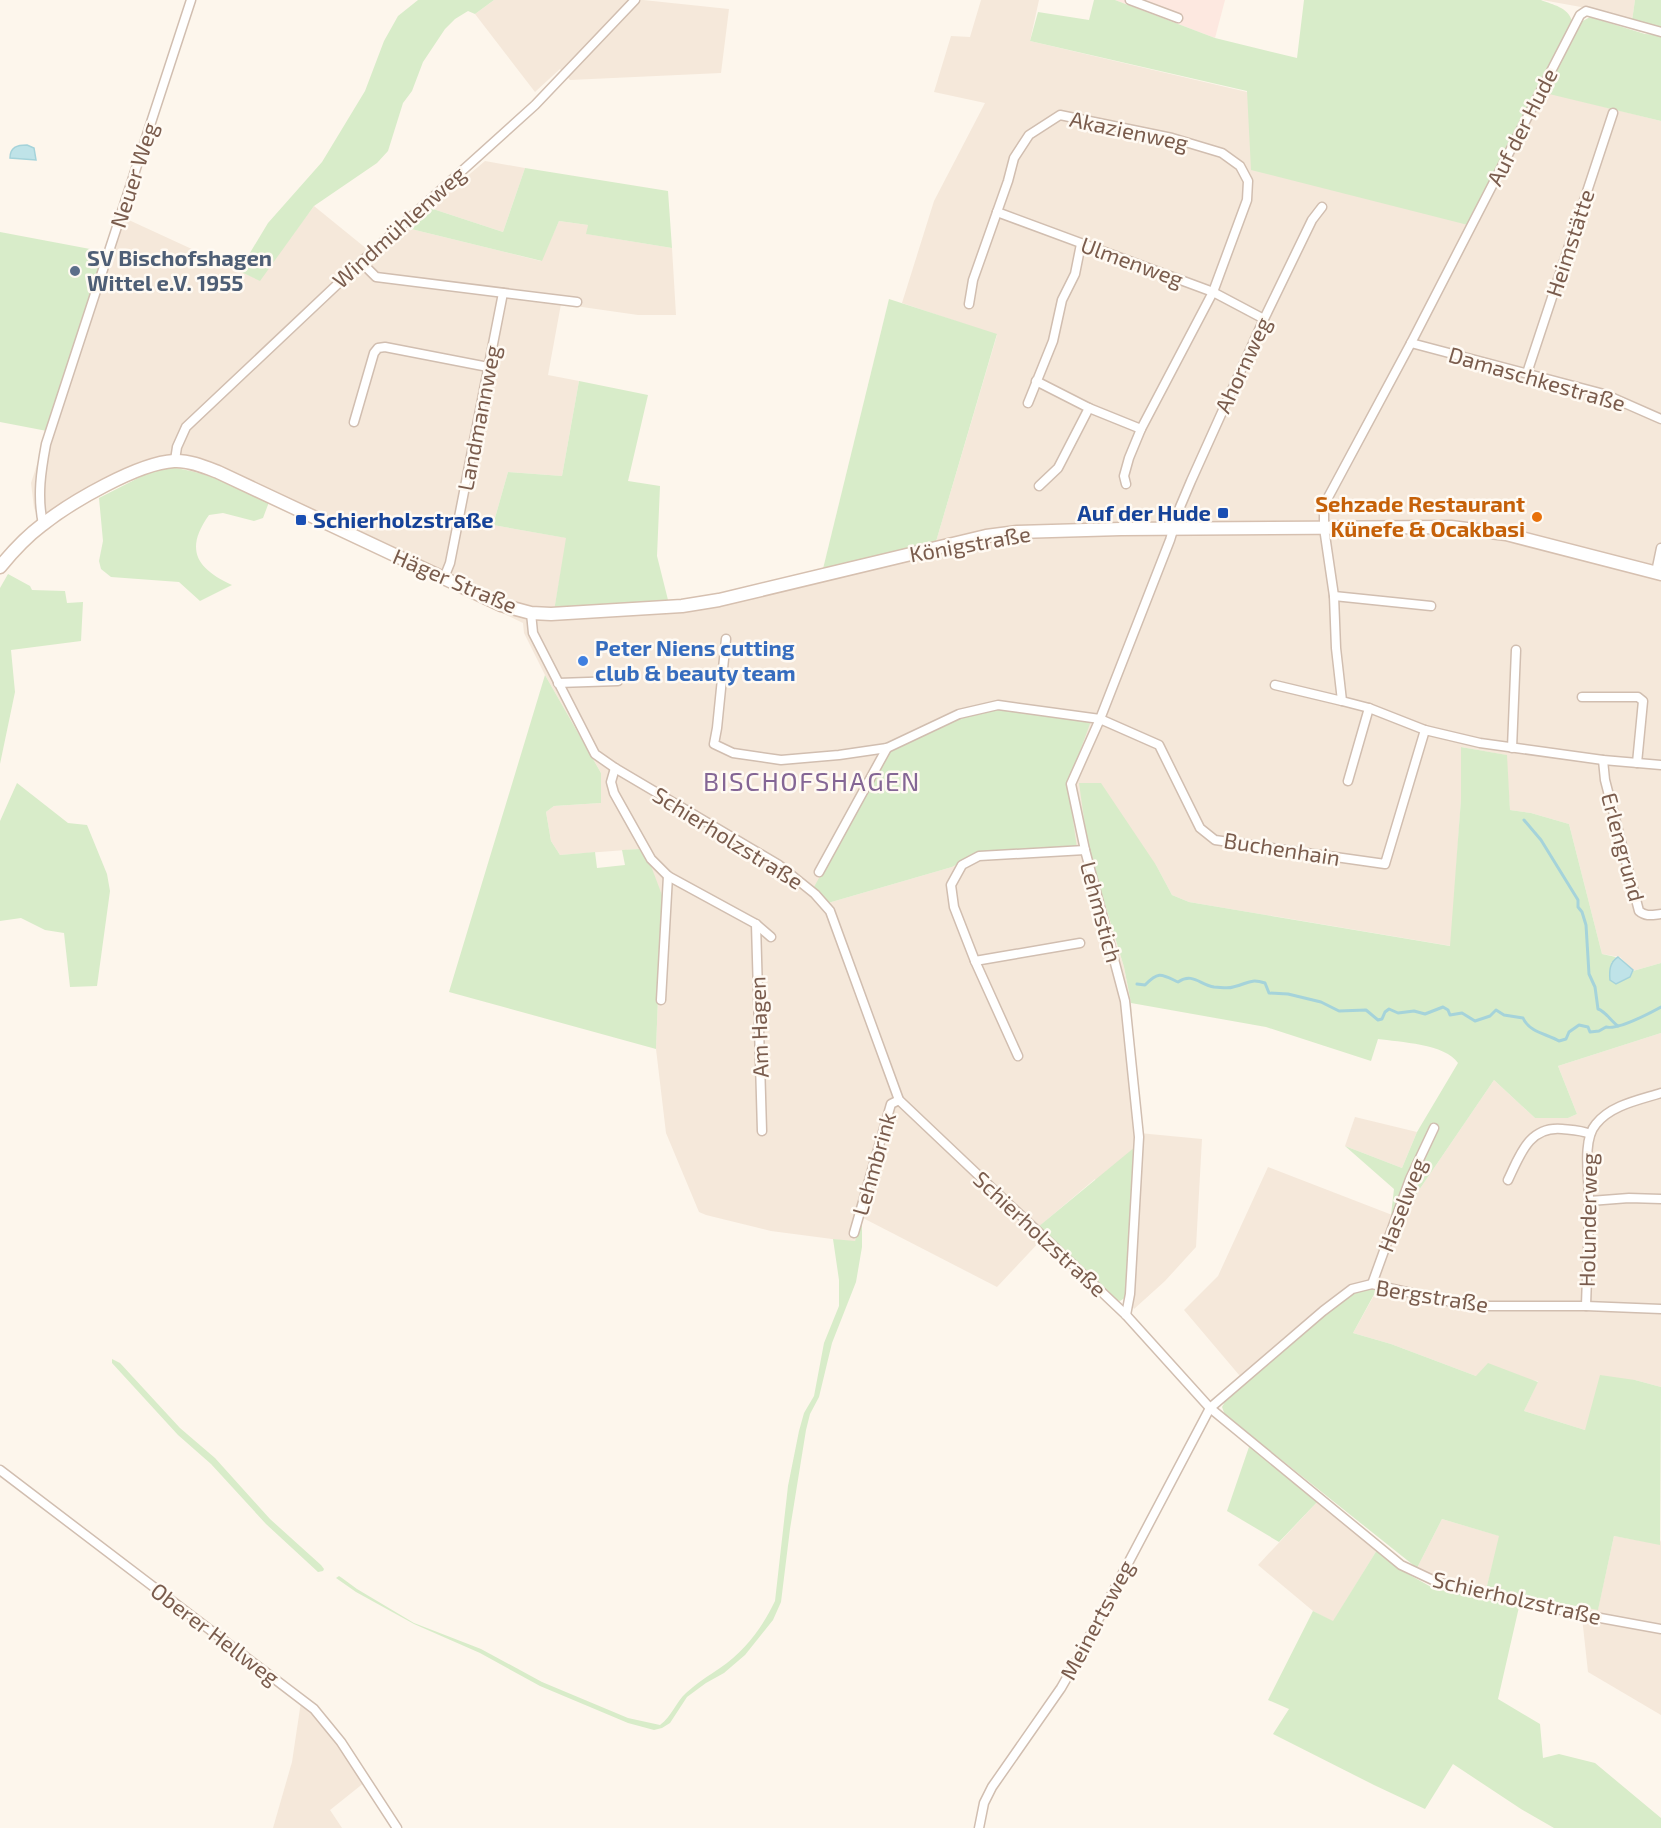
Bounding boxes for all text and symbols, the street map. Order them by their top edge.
street label: Auf der Hude [1480,63,1562,190]
street label: Akazienweg [1068,105,1191,155]
street label: Neuer Weg [104,119,162,231]
street label: Windmühlenweg [327,160,470,293]
street label: Heimstätte [1539,186,1599,300]
street label: Ulmenweg [1078,231,1187,292]
place label: SV Bischofshagen Wittel e.V. 1955 [87,244,272,295]
marker: SV Bischofshagen Wittel e.V. 1955 [68,264,82,278]
street label: Ahornweg [1209,313,1276,417]
street label: Damaschkestraße [1446,340,1629,416]
street label: Landmannweg [451,343,505,493]
place label: Sehzade Restaurant Künefe & Ocakbasi [1315,490,1525,541]
place label: Auf der Hude [1077,499,1211,525]
place label: Schierholzstraße [313,506,494,532]
marker: Auf der Hude [1216,506,1230,520]
marker: Sehzade Restaurant Künefe & Ocakbasi [1530,510,1544,524]
marker: Schierholzstraße [294,513,308,527]
street label: Königstraße [907,520,1033,566]
street label: Häger Straße [389,542,521,618]
place label: Peter Niens cutting club & beauty team [595,634,796,686]
marker: Peter Niens cutting club & beauty team [576,654,590,668]
district label: BISCHOFSHAGEN [703,765,921,796]
street label: Schierholzstraße [649,781,808,894]
street label: Erlengrund [1597,790,1651,904]
street label: Buchenhain [1222,826,1342,870]
street label: Lehmstich [1076,858,1128,965]
street label: Am Hagen [743,976,773,1078]
street label: Lehmbrink [846,1109,900,1218]
street label: Holunderweg [1573,1153,1601,1287]
street label: Haselweg [1371,1154,1431,1255]
street label: Schierholzstraße [969,1165,1112,1301]
street label: Bergstraße [1374,1273,1490,1317]
street label: Meinertsweg [1054,1555,1139,1684]
street label: Schierholzstraße [1430,1565,1604,1629]
street label: Oberer Hellweg [146,1576,285,1690]

